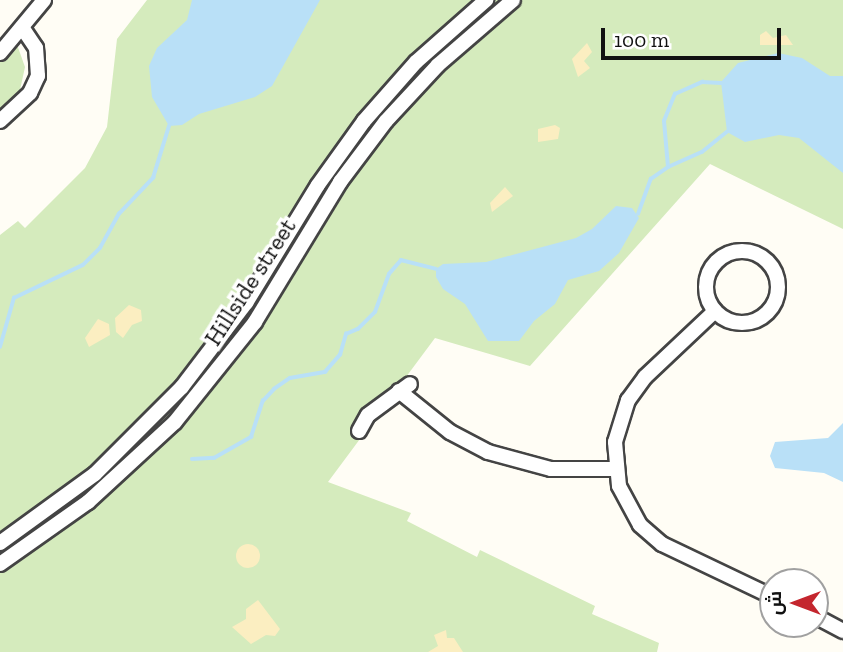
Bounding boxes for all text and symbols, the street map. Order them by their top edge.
scale bar [605,14,785,58]
text: 100 m [614,27,669,52]
street label: Hillside street [198,213,302,351]
north arrow [759,568,829,638]
text: ش [763,591,786,615]

